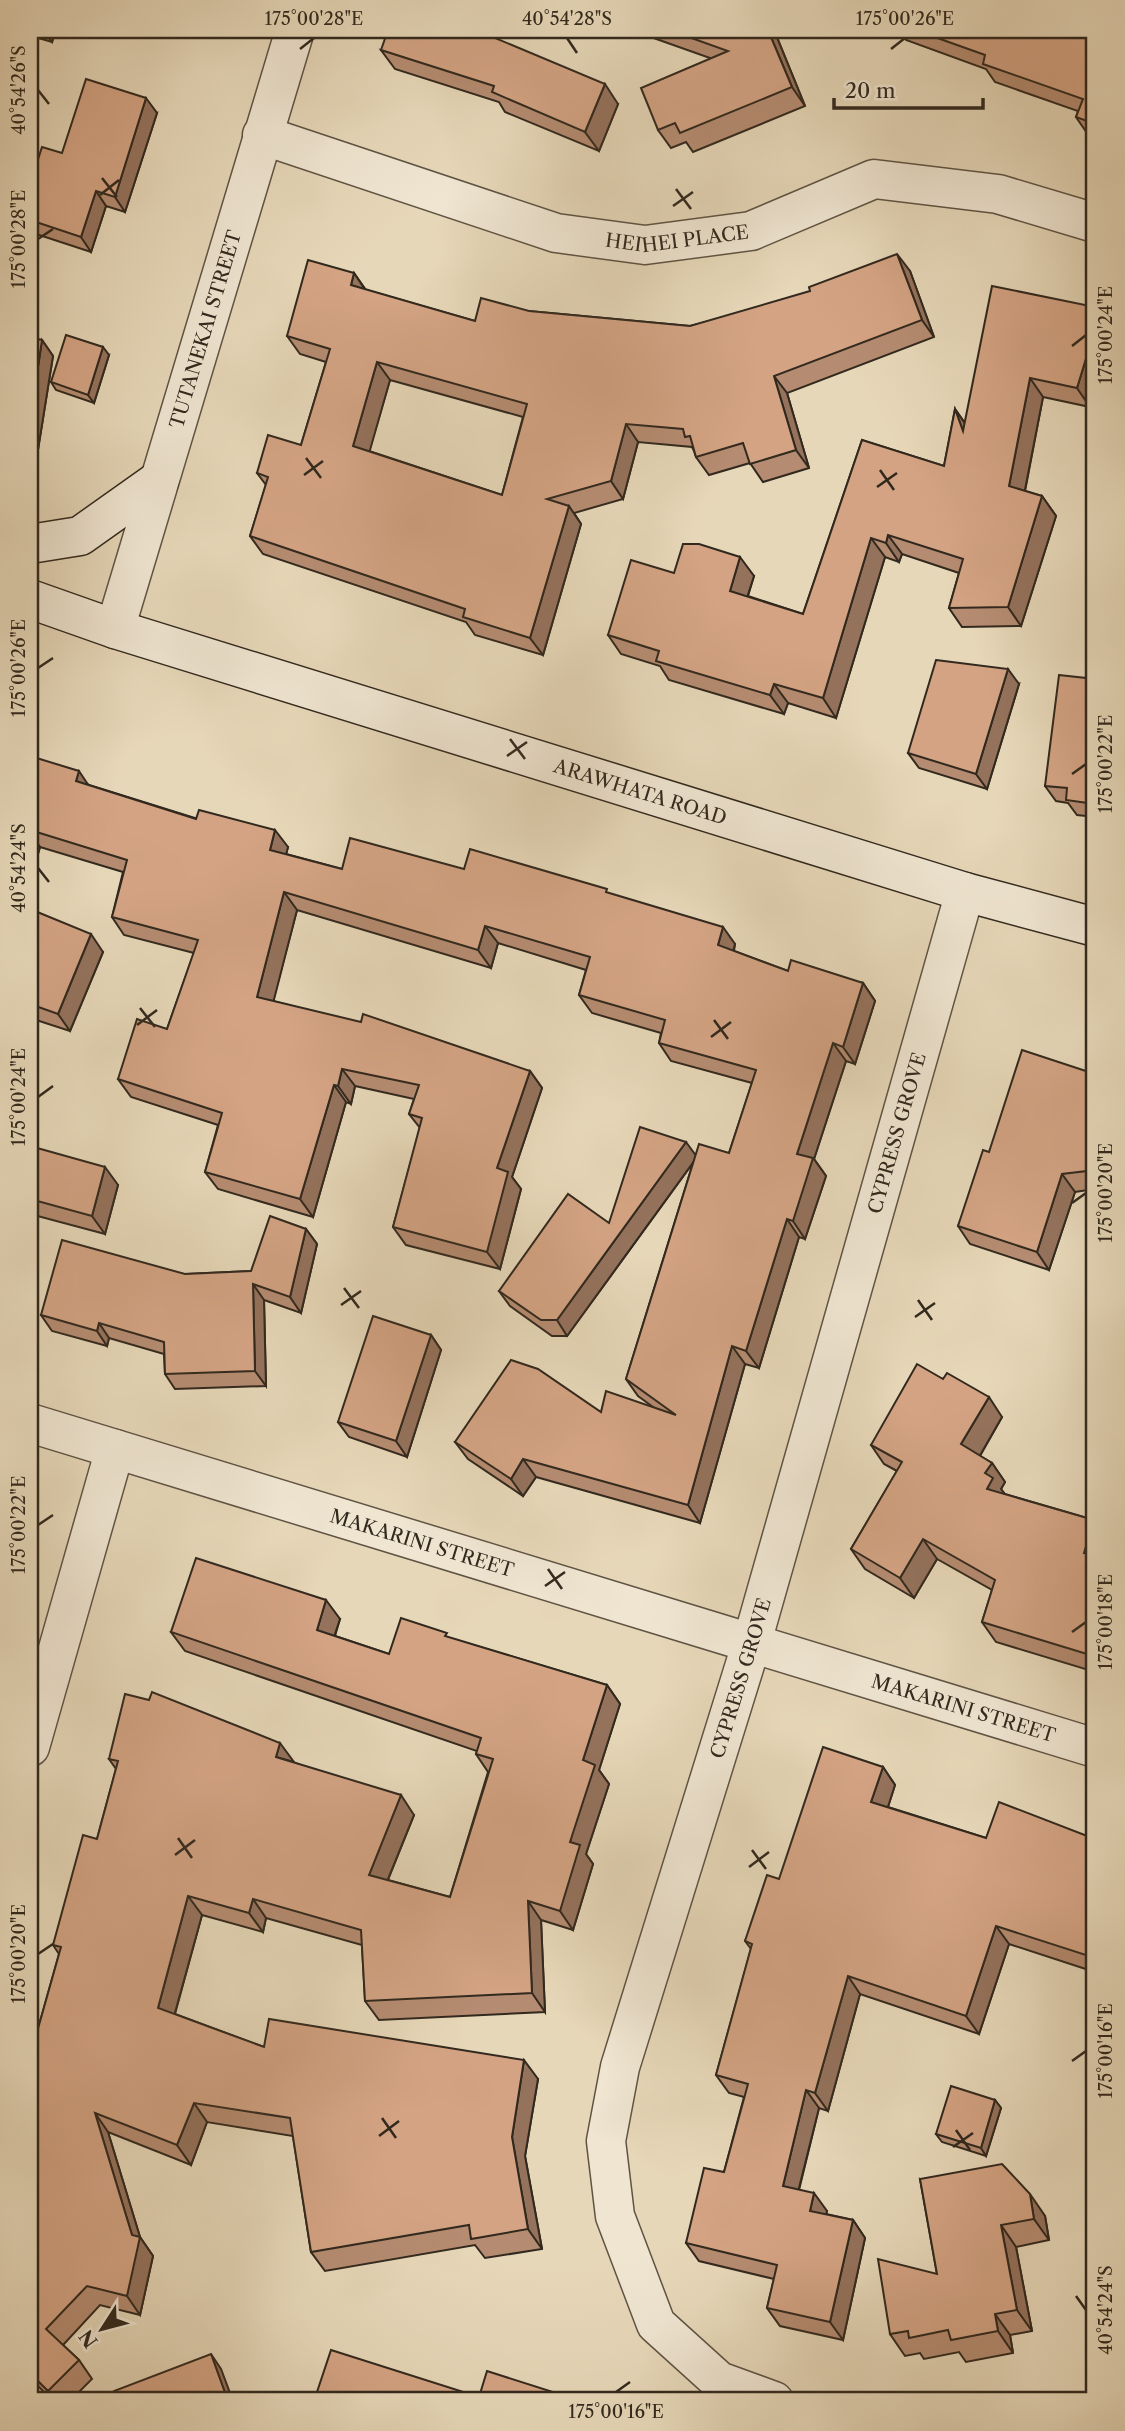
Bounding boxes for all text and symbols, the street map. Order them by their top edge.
text: 175°00'28"E [265,8,363,30]
text: 40°54'28"S [522,8,612,30]
text: 175°00'26"E [856,8,954,30]
text: 40°54'26"S [8,45,30,135]
scale bar [834,66,983,110]
text: 20 m [845,78,896,103]
text: 175°00'28"E [8,190,30,288]
street label: HEIHEI PLACE [604,220,750,257]
street label: TUTANEKAI STREET [164,227,246,431]
text: 175°00'24"E [1095,286,1117,384]
text: 175°00'26"E [8,619,30,717]
text: 175°00'22"E [1095,715,1117,813]
street label: ARAWHATA ROAD [550,754,730,829]
text: 40°54'24"S [8,823,30,913]
text: 175°00'24"E [8,1048,30,1146]
street label: CYPRESS GROVE [863,1050,930,1216]
text: 175°00'20"E [1095,1143,1117,1243]
text: 175°00'22"E [8,1476,30,1574]
street label: MAKARINI STREET [327,1504,518,1582]
text: 175°00'18"E [1095,1574,1117,1670]
street label: CYPRESS GROVE [705,1595,775,1761]
street label: MAKARINI STREET [869,1669,1059,1747]
text: 175°00'20"E [8,1904,30,2004]
text: 175°00'16"E [1095,2003,1117,2099]
text: 40°54'24"S [1095,2265,1117,2355]
north arrow [66,2294,136,2364]
text: N [74,2325,103,2352]
text: 175°00'16"E [568,2401,664,2423]

